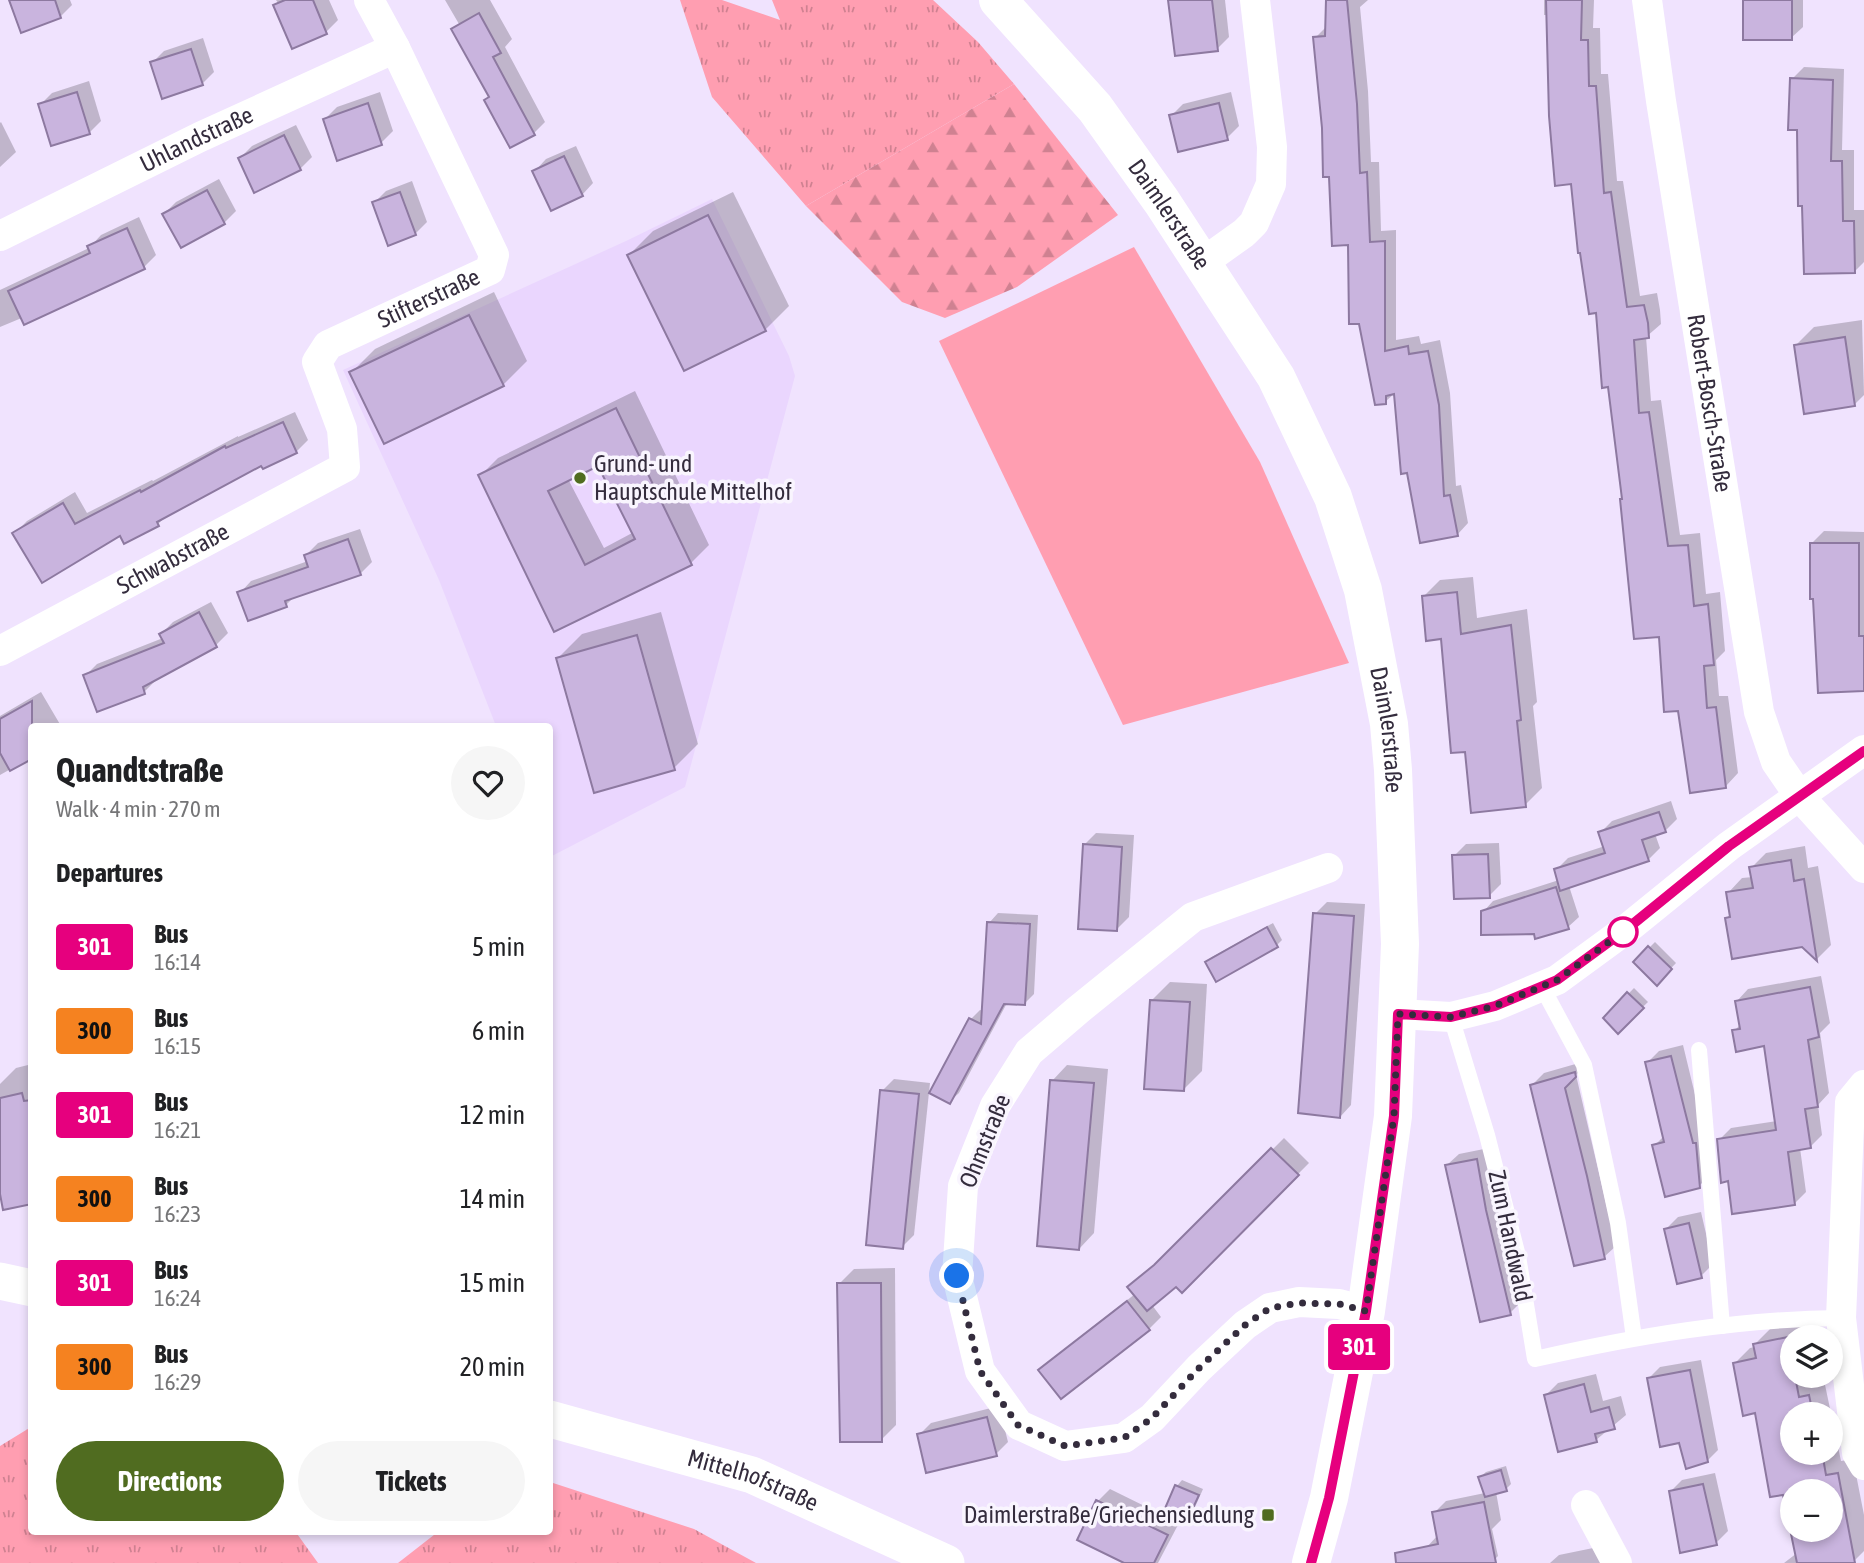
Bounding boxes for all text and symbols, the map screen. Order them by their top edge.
street label: Uhlandstraße [135,101,257,178]
street label: Daimlerstraße [1123,154,1216,274]
street label: Stifterstraße [373,263,484,333]
street label: Robert-Bosch-Straße [1682,312,1738,494]
place label: Grund- und Hauptschule Mittelhof [594,450,792,505]
marker: Grund- und Hauptschule Mittelhof [572,470,588,486]
street label: Schwabstraße [112,518,233,599]
street label: Daimlerstraße [1365,664,1408,793]
button: heart [451,746,525,820]
text: Quandtstraße [56,751,224,789]
text: Walk · 4 min · 270 m [56,796,220,822]
text: Departures [56,858,163,888]
unlabelled marker [1608,917,1638,947]
text: Bus [154,919,188,949]
text: 5 min [472,932,525,962]
text: 301 [78,933,111,960]
text: 16:14 [154,949,201,975]
text: Bus [154,1003,188,1033]
text: 6 min [472,1016,525,1046]
text: 300 [78,1017,111,1044]
text: 16:15 [154,1033,201,1059]
text: Bus [154,1087,188,1117]
street label: Ohmstraße [954,1090,1015,1191]
text: 12 min [460,1100,525,1130]
text: 301 [78,1101,111,1128]
text: 16:21 [154,1117,201,1143]
street label: Zum Handwald [1483,1168,1538,1304]
text: Bus [154,1171,188,1201]
text: 14 min [460,1184,525,1214]
text: 300 [78,1185,111,1212]
text: 16:23 [154,1201,201,1227]
text: Bus [154,1255,188,1285]
your location [939,1258,974,1293]
text: 15 min [460,1268,525,1298]
text: 301 [78,1269,111,1296]
text: 16:24 [154,1285,201,1311]
line badge: 301 [1319,1324,1399,1370]
map controls [1780,1325,1843,1542]
button: layers [1780,1325,1843,1388]
text: 301 [1342,1333,1376,1360]
text: Bus [154,1339,188,1369]
text: 20 min [460,1352,525,1382]
text: 300 [78,1353,111,1380]
text: 16:29 [154,1369,201,1395]
button: + [1780,1402,1843,1465]
button: Directions [56,1441,284,1521]
button: Tickets [298,1441,525,1521]
street label: Mittelhofstraße [685,1444,823,1516]
button: − [1780,1479,1843,1542]
place label: Daimlerstraße/Griechensiedlung [964,1501,1255,1528]
marker: Daimlerstraße/Griechensiedlung [1260,1507,1276,1523]

